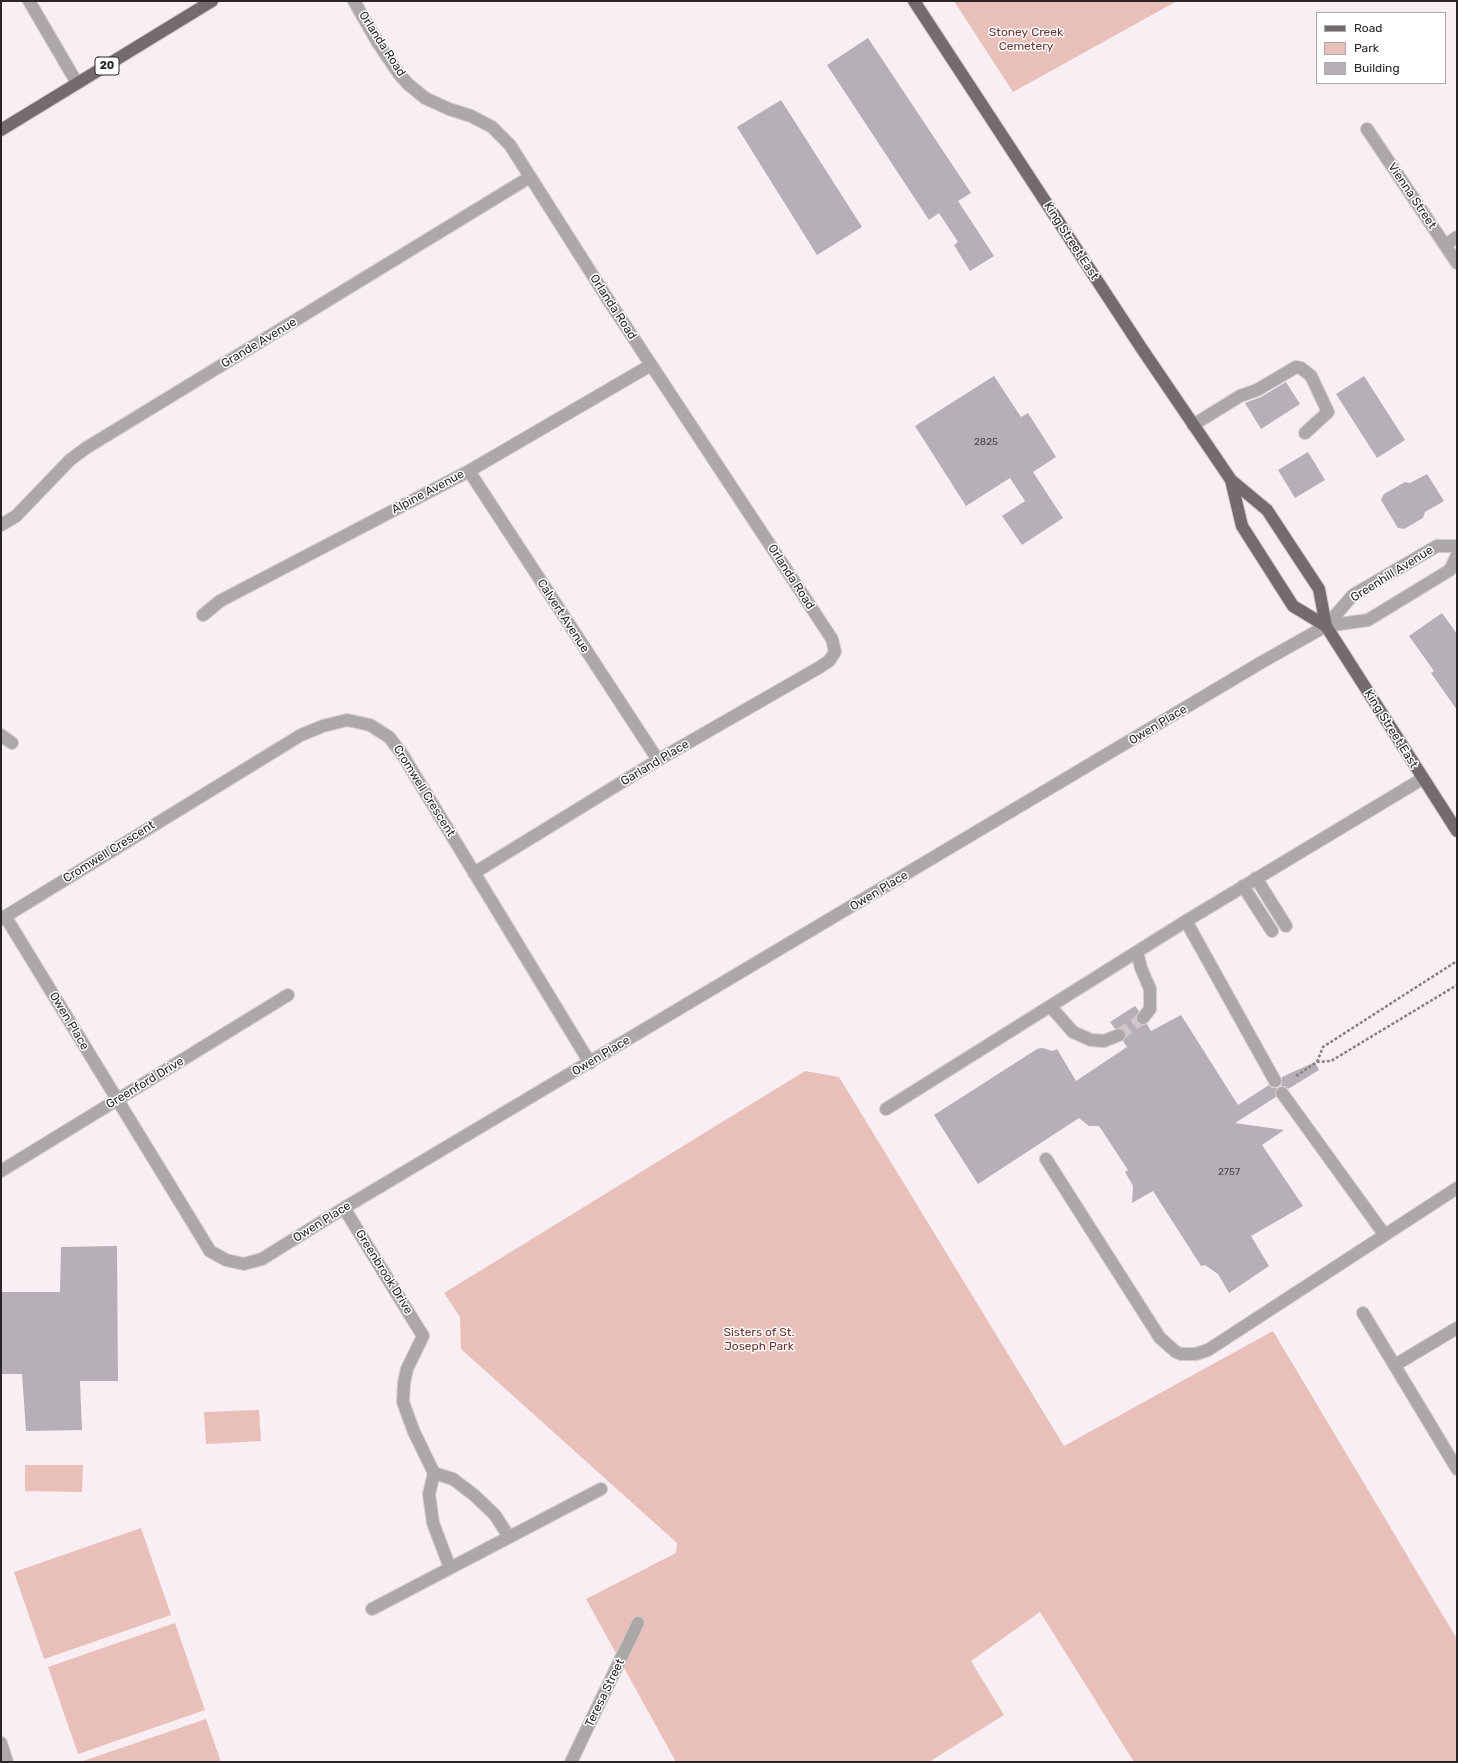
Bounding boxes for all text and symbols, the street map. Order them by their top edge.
street label: Orlanda Road [356,9,408,79]
legend [1316,12,1446,84]
text: Road [1354,21,1382,35]
park label: Stoney Creek Cemetery [989,26,1063,54]
text: Park [1354,41,1379,55]
road number: 20 [95,57,119,75]
text: Building [1354,61,1400,75]
street label: Vienna Street [1385,160,1439,232]
street label: King Street East [1041,199,1101,283]
street label: Orlanda Road [587,272,639,342]
street label: Grande Avenue [219,315,299,371]
house number: 2825 [974,436,998,448]
street label: Alpine Avenue [389,467,467,517]
street label: Orlanda Road [765,542,817,612]
street label: Greenhill Avenue [1348,543,1436,605]
street label: Calvert Avenue [534,576,592,656]
street label: King Street East [1361,687,1421,771]
street label: Owen Place [1126,702,1190,748]
street label: Garland Place [618,737,692,789]
street label: Cromwell Crescent [390,743,458,839]
street label: Cromwell Crescent [61,818,157,886]
street label: Owen Place [847,868,911,914]
street label: Owen Place [46,989,92,1053]
street label: Owen Place [569,1033,633,1079]
street label: Greenford Drive [104,1054,186,1112]
house number: 2757 [1218,1166,1240,1178]
street label: Owen Place [291,1199,353,1245]
street label: Greenbrook Drive [352,1227,416,1317]
park label: Sisters of St. Joseph Park [723,1326,795,1354]
street label: Teresa Street [582,1657,628,1729]

